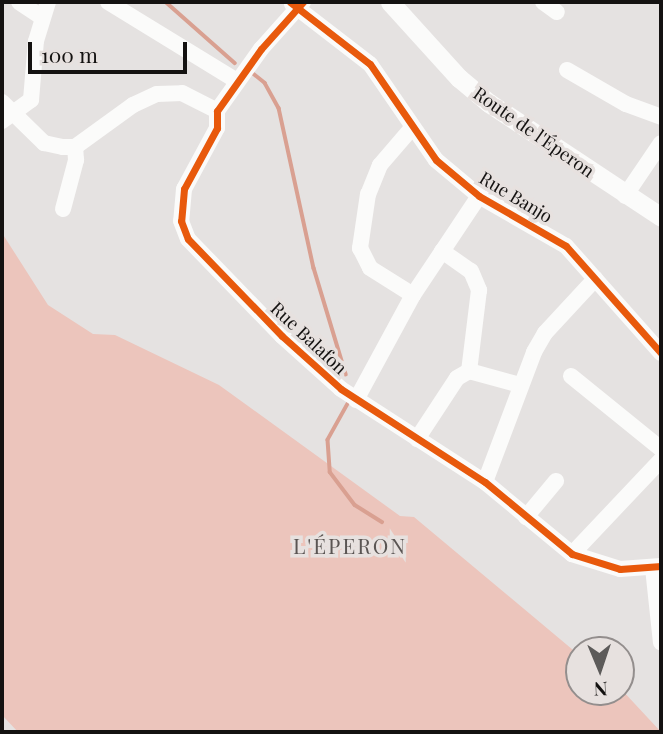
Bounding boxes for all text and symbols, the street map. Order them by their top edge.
scale bar [32,28,191,72]
text: 100 m [41,40,98,68]
street label: Route de l'Éperon [469,82,599,182]
street label: Rue Banjo [476,167,556,227]
street label: Rue Balafon [266,297,352,379]
district label: L'ÉPERON [294,532,406,558]
north arrow [565,636,635,706]
text: N [593,677,608,703]

